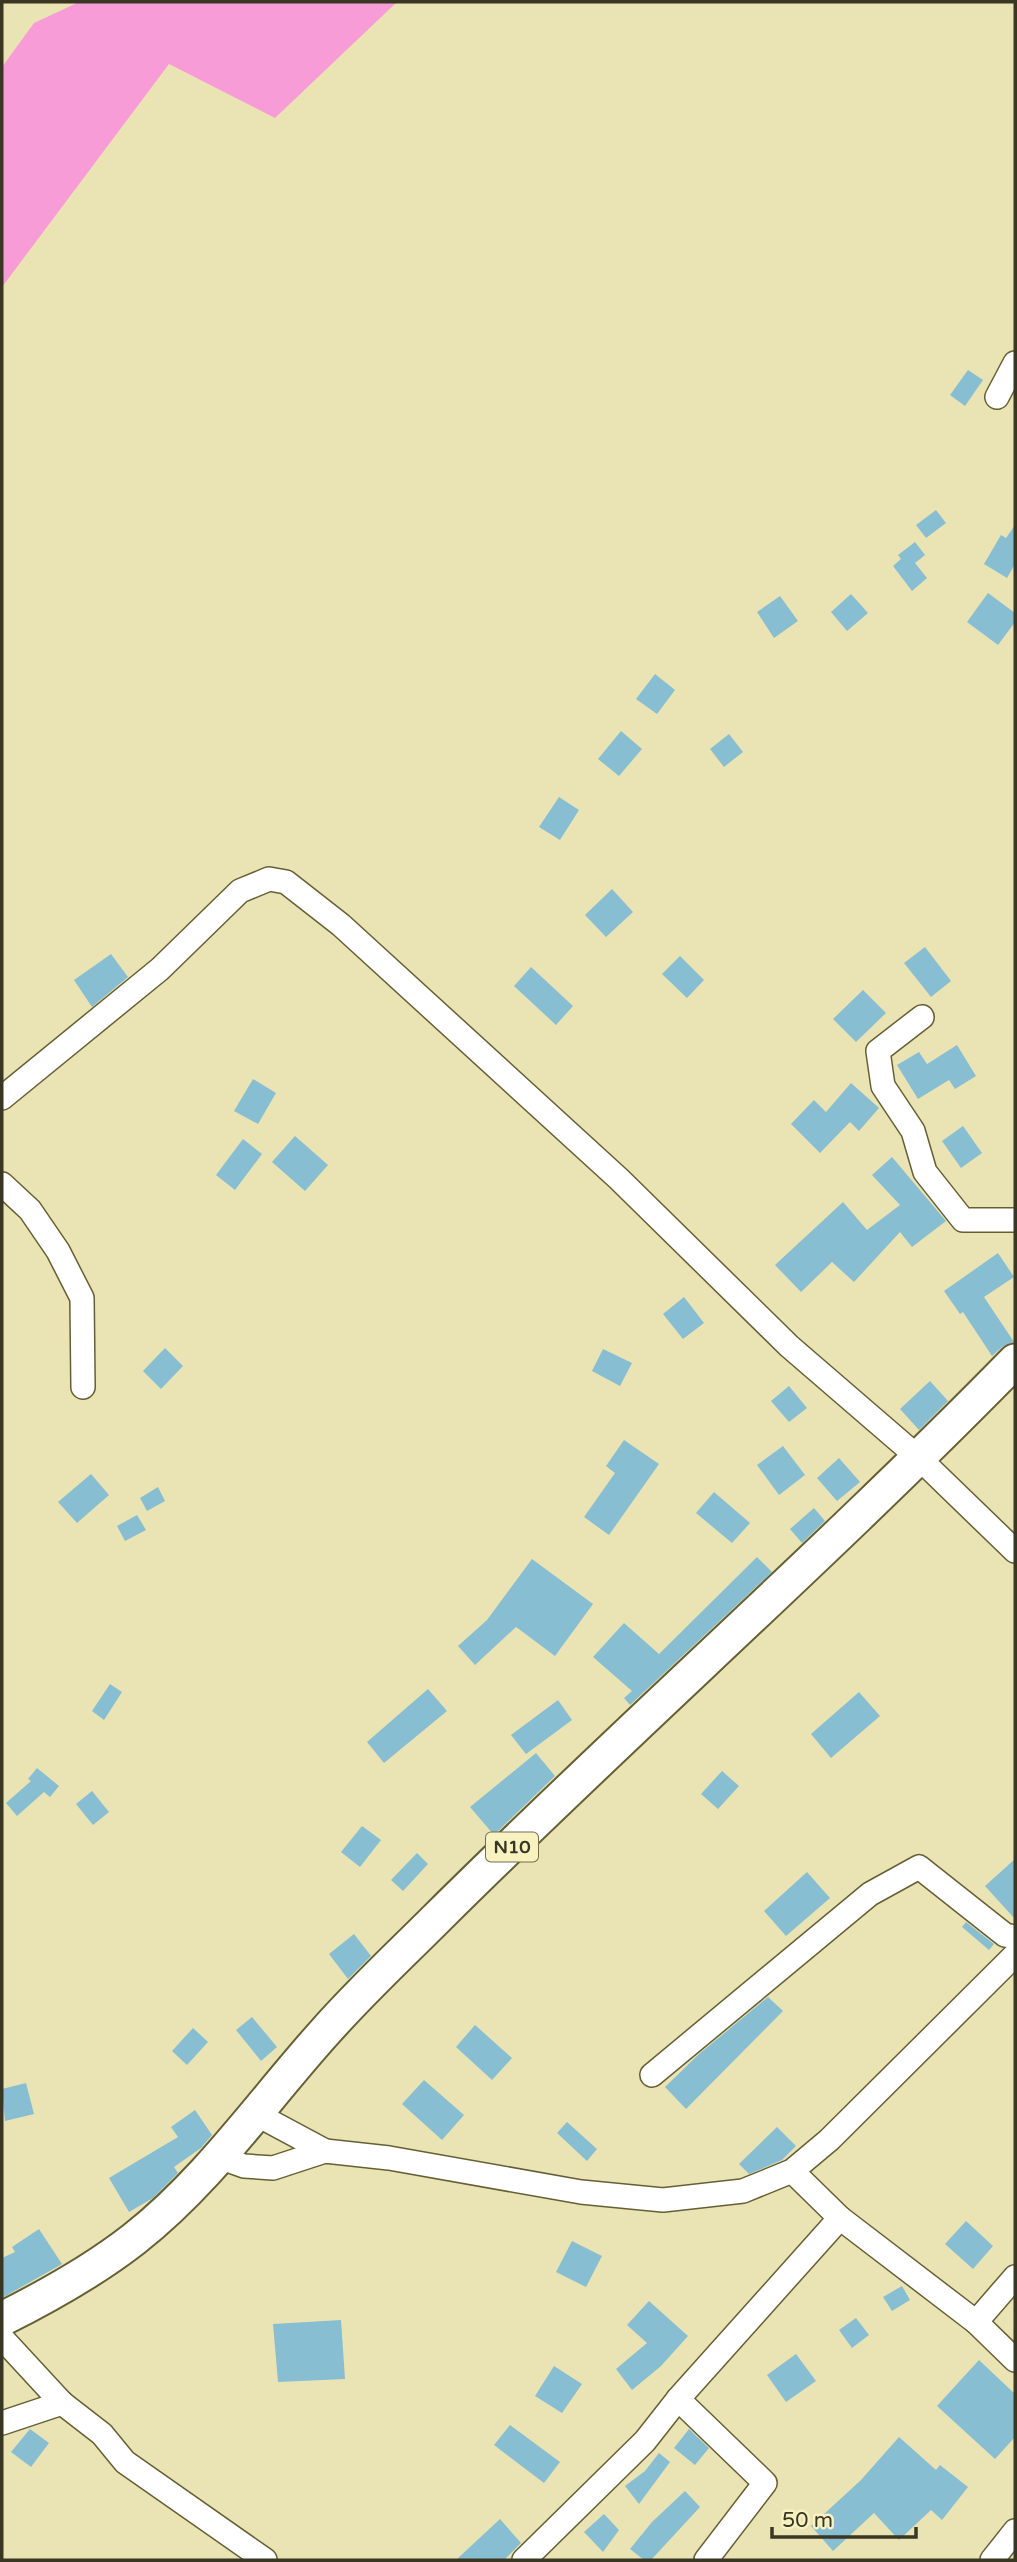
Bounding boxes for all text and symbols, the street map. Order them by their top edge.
road number: N10 [486,1832,538,1861]
scale bar [772,2496,916,2540]
text: 50 m [782,2508,833,2533]

